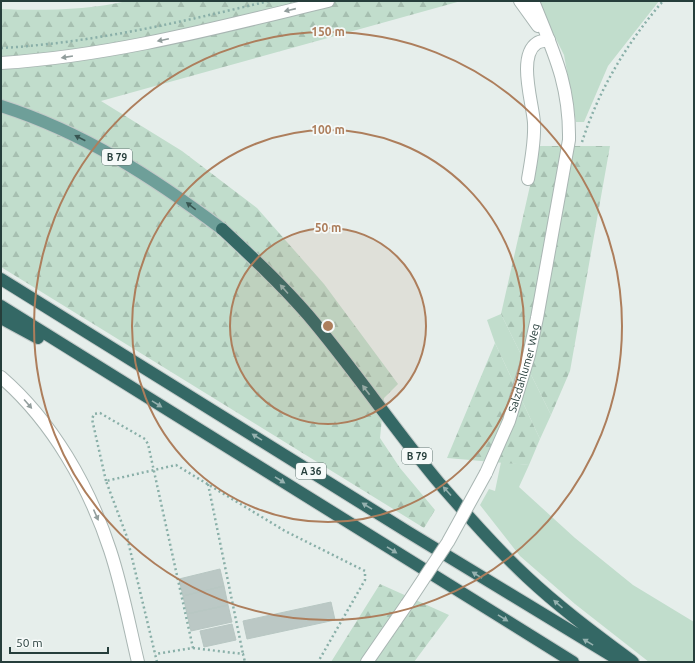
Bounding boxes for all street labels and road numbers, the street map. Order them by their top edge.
road number: B 79 [102,149,132,165]
street label: Salzdahlumer Weg [506,323,542,414]
road number: B 79 [402,448,432,464]
road number: A 36 [296,463,326,479]

